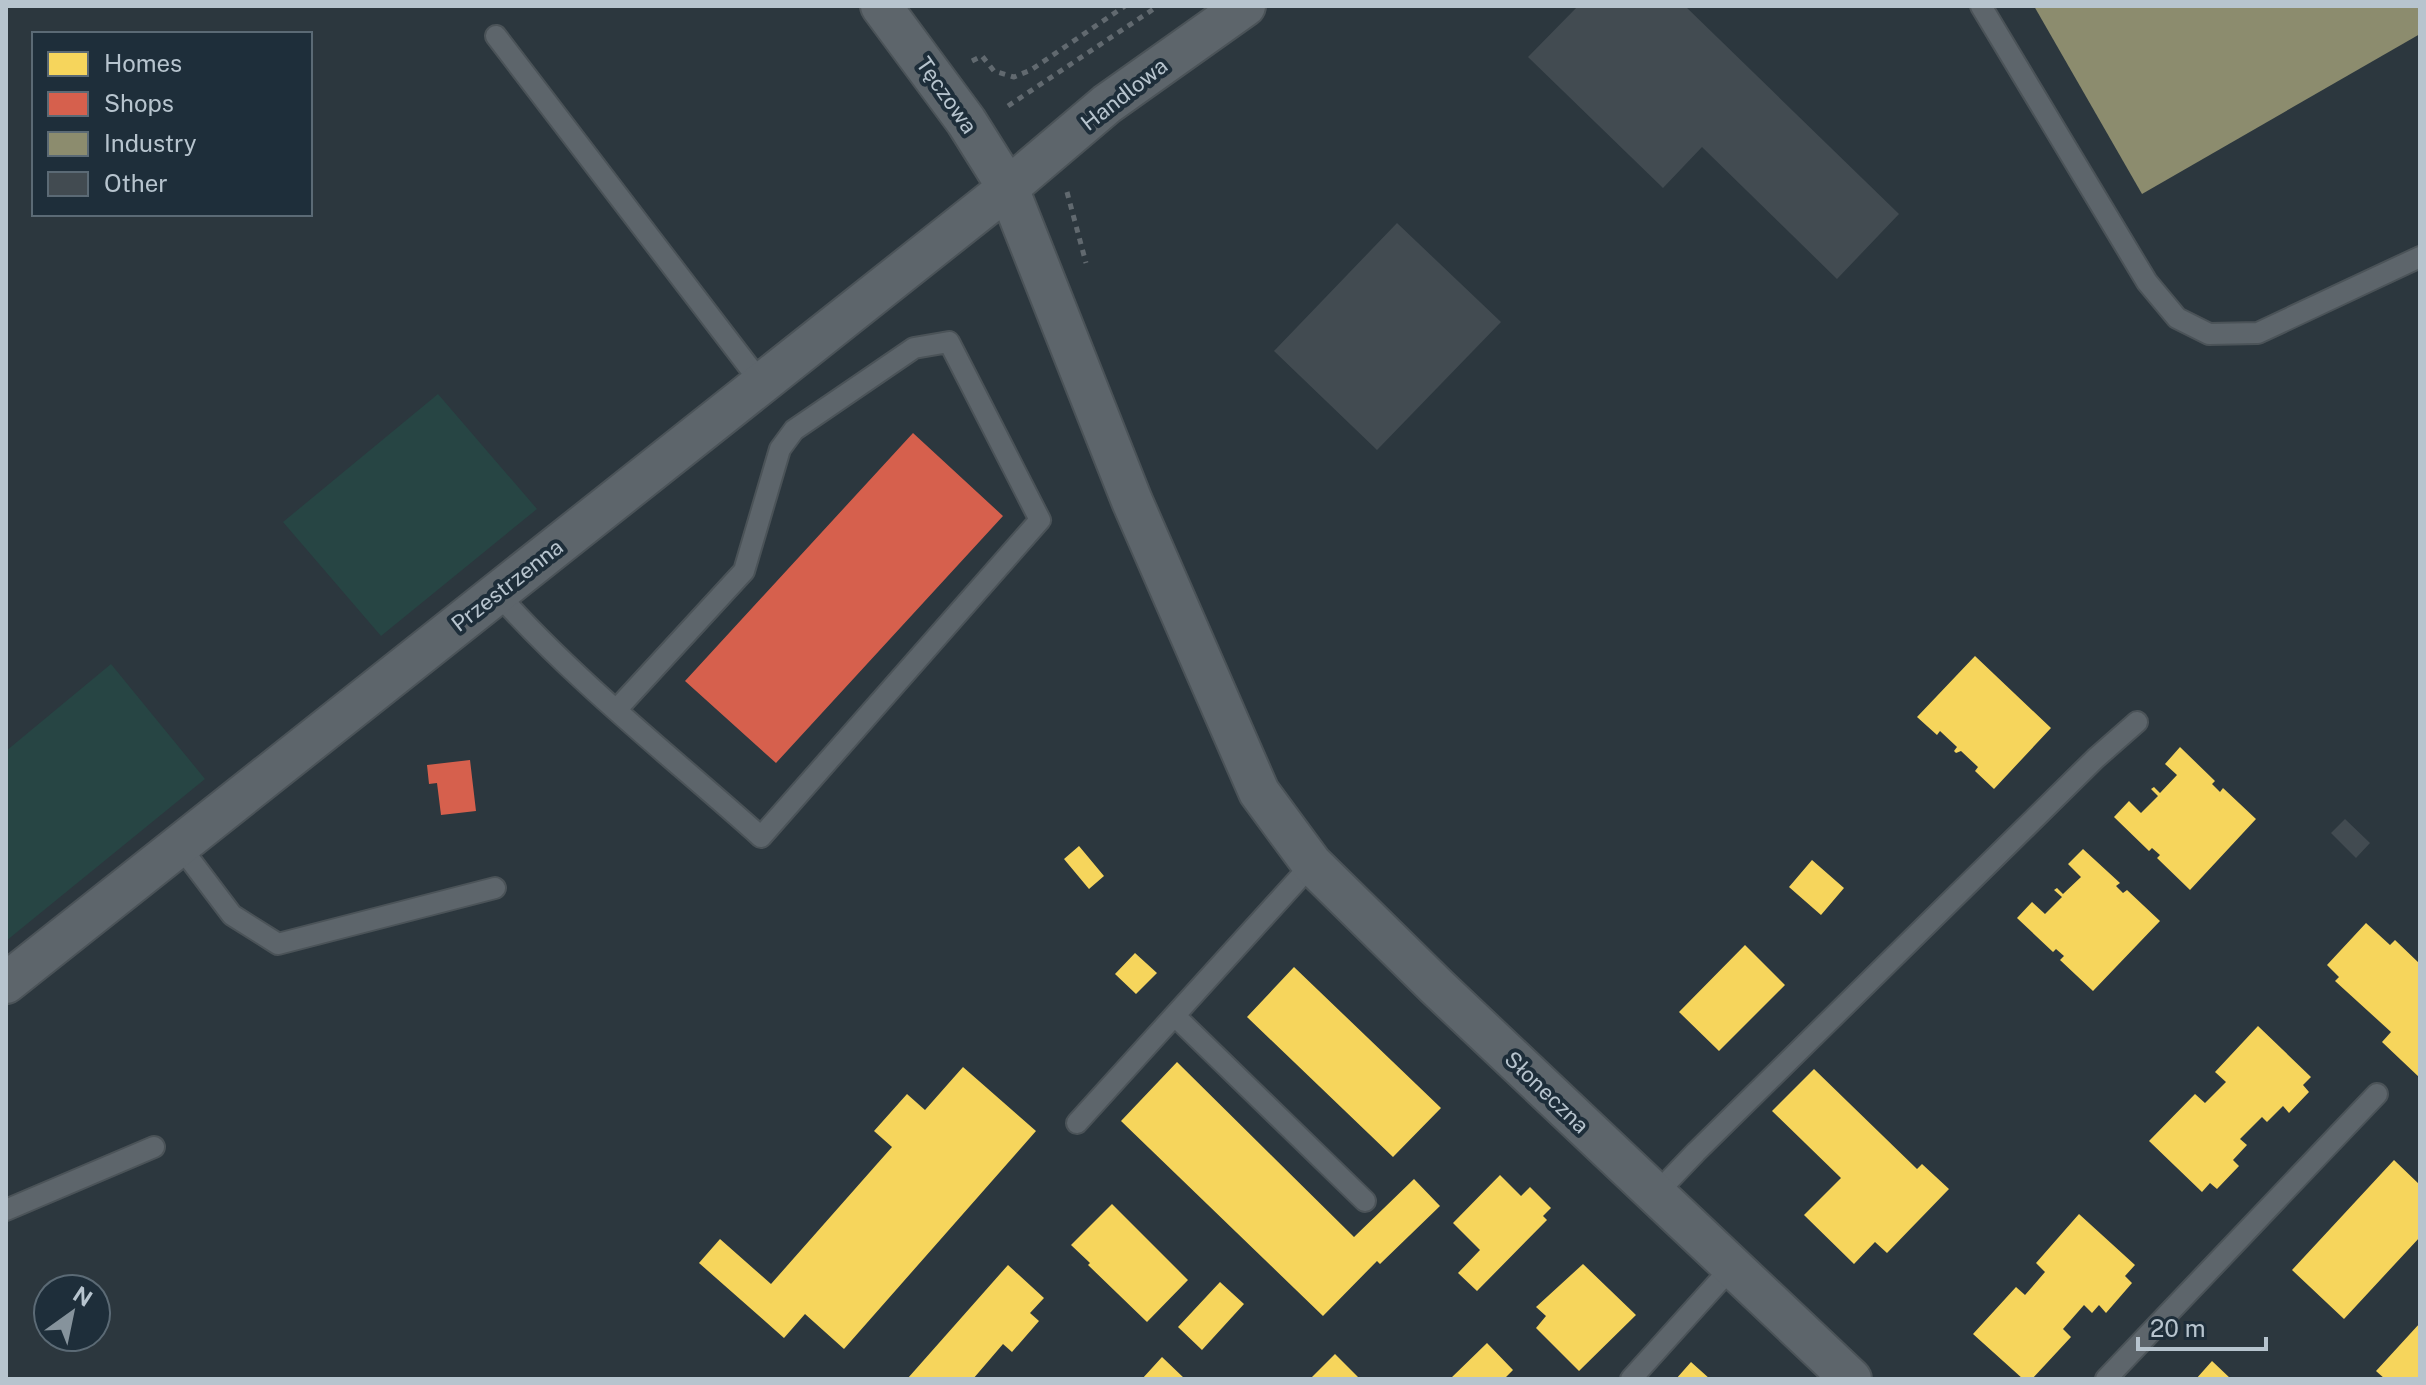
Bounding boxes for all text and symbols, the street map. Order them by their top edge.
legend [32,32,312,216]
text: Homes [104,49,182,77]
street label: Tęczowa [911,52,983,138]
street label: Handlowa [1076,52,1172,136]
text: Shops [104,89,174,117]
text: Industry [104,129,197,157]
text: Other [104,169,168,197]
street label: Przestrzenna [446,533,568,637]
street label: Słoneczna [1500,1046,1594,1138]
north arrow [32,1273,112,1353]
text: N [69,1281,97,1312]
scale bar [2138,1301,2266,1351]
text: 20 m [2150,1314,2206,1342]

